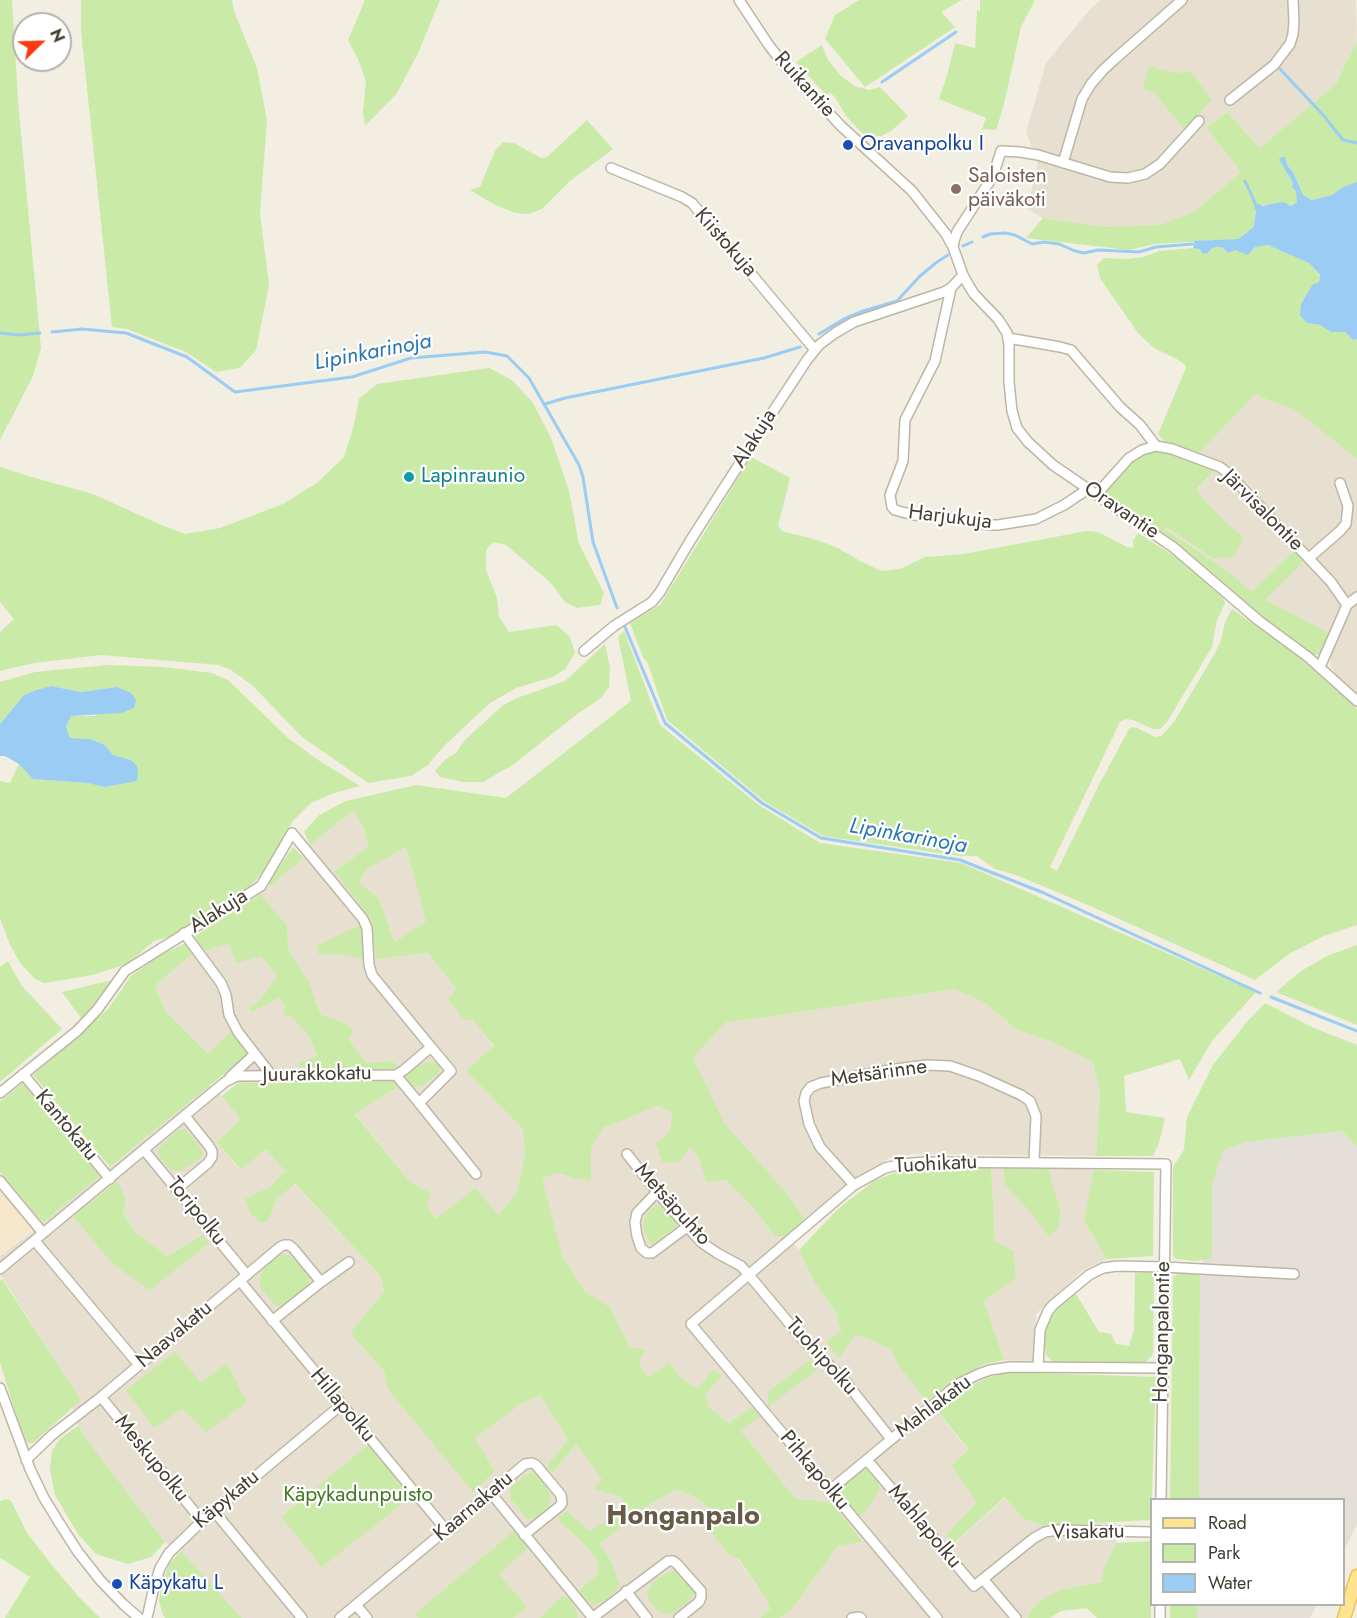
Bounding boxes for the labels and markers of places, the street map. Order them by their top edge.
place label: Oravanpolku I [860,132,984,158]
marker: Oravanpolku I [841,138,855,152]
place label: Saloisten päiväkoti [968,164,1047,214]
marker: Saloisten päiväkoti [949,182,963,196]
place label: Lapinraunio [421,464,525,490]
marker: Lapinraunio [402,470,416,484]
place label: Käpykatu L [129,1571,223,1597]
marker: Käpykatu L [110,1577,124,1591]

